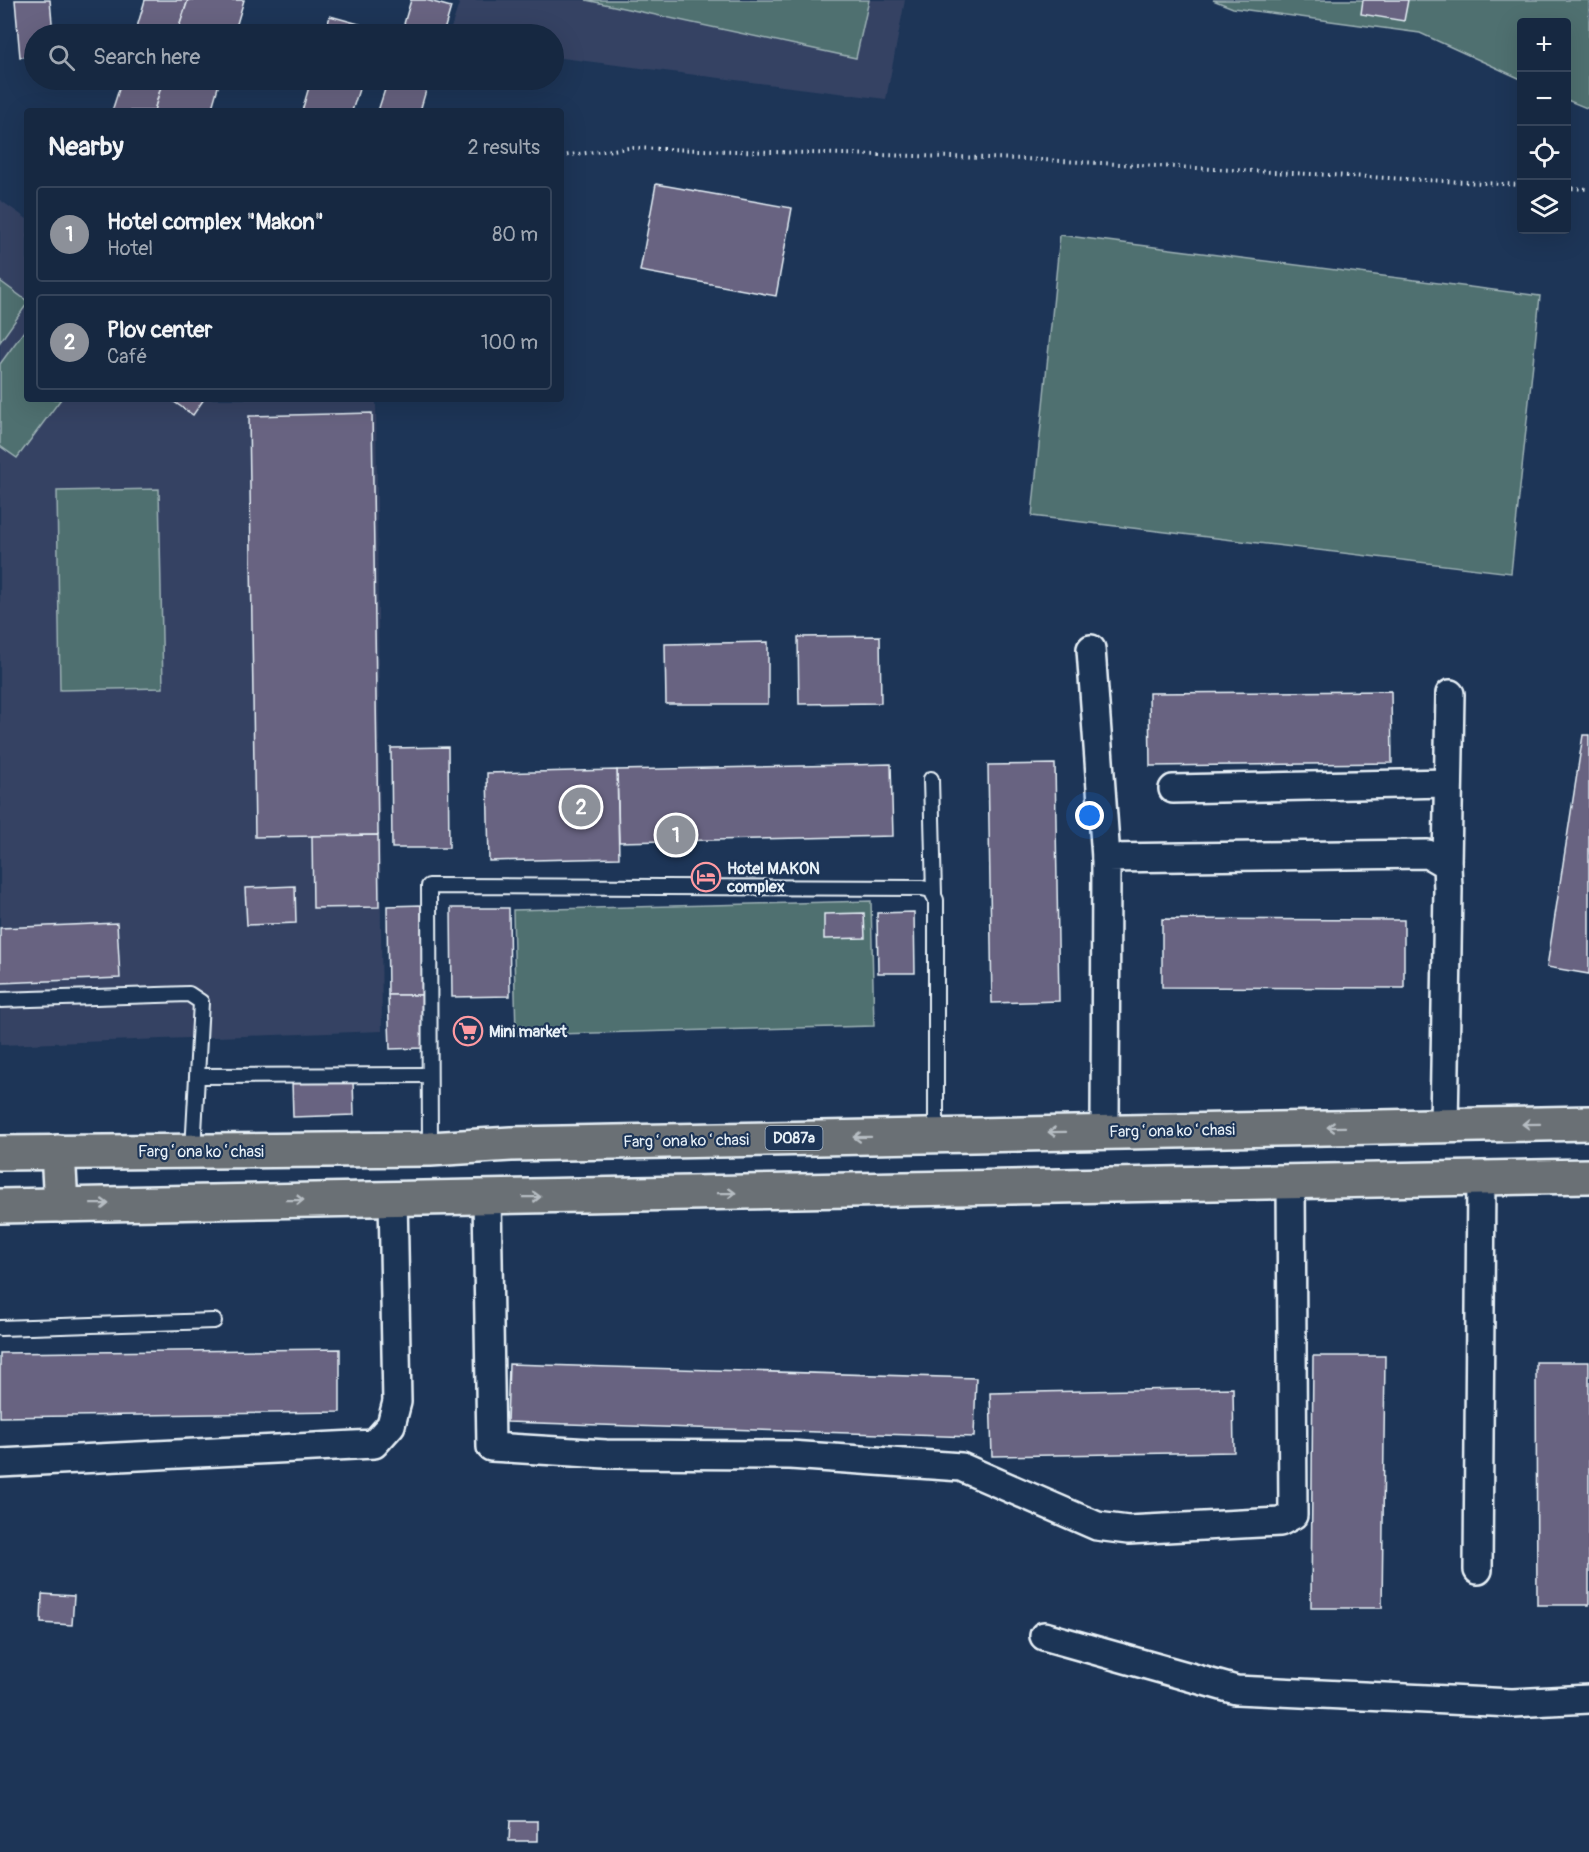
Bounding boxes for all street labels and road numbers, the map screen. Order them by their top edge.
street label: Fargʻona koʻchasi [1109,1120,1235,1142]
road number: D087a [766,1126,822,1150]
street label: Fargʻona koʻchasi [623,1130,749,1152]
street label: Fargʻona koʻchasi [138,1142,264,1162]

